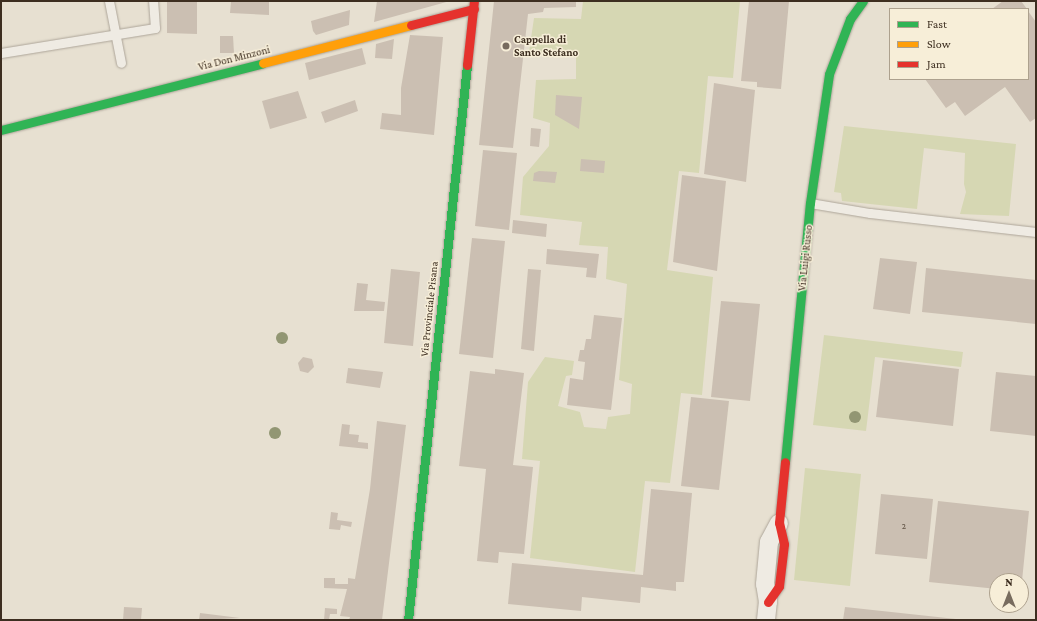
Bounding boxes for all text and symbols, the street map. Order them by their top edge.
legend [889,8,1029,80]
text: Fast [927,17,947,31]
place label: Cappella di Santo Stefano [514,33,578,59]
text: Slow [927,37,951,51]
marker: Cappella di Santo Stefano [501,41,511,51]
street label: Via Don Minzoni [197,43,271,73]
text: Jam [927,57,946,71]
street label: Via Luigi Russo [795,224,815,292]
street label: Via Provinciale Pisana [417,261,441,357]
house number: 2 [902,521,906,531]
north arrow [989,573,1029,613]
text: N [1005,576,1013,588]

